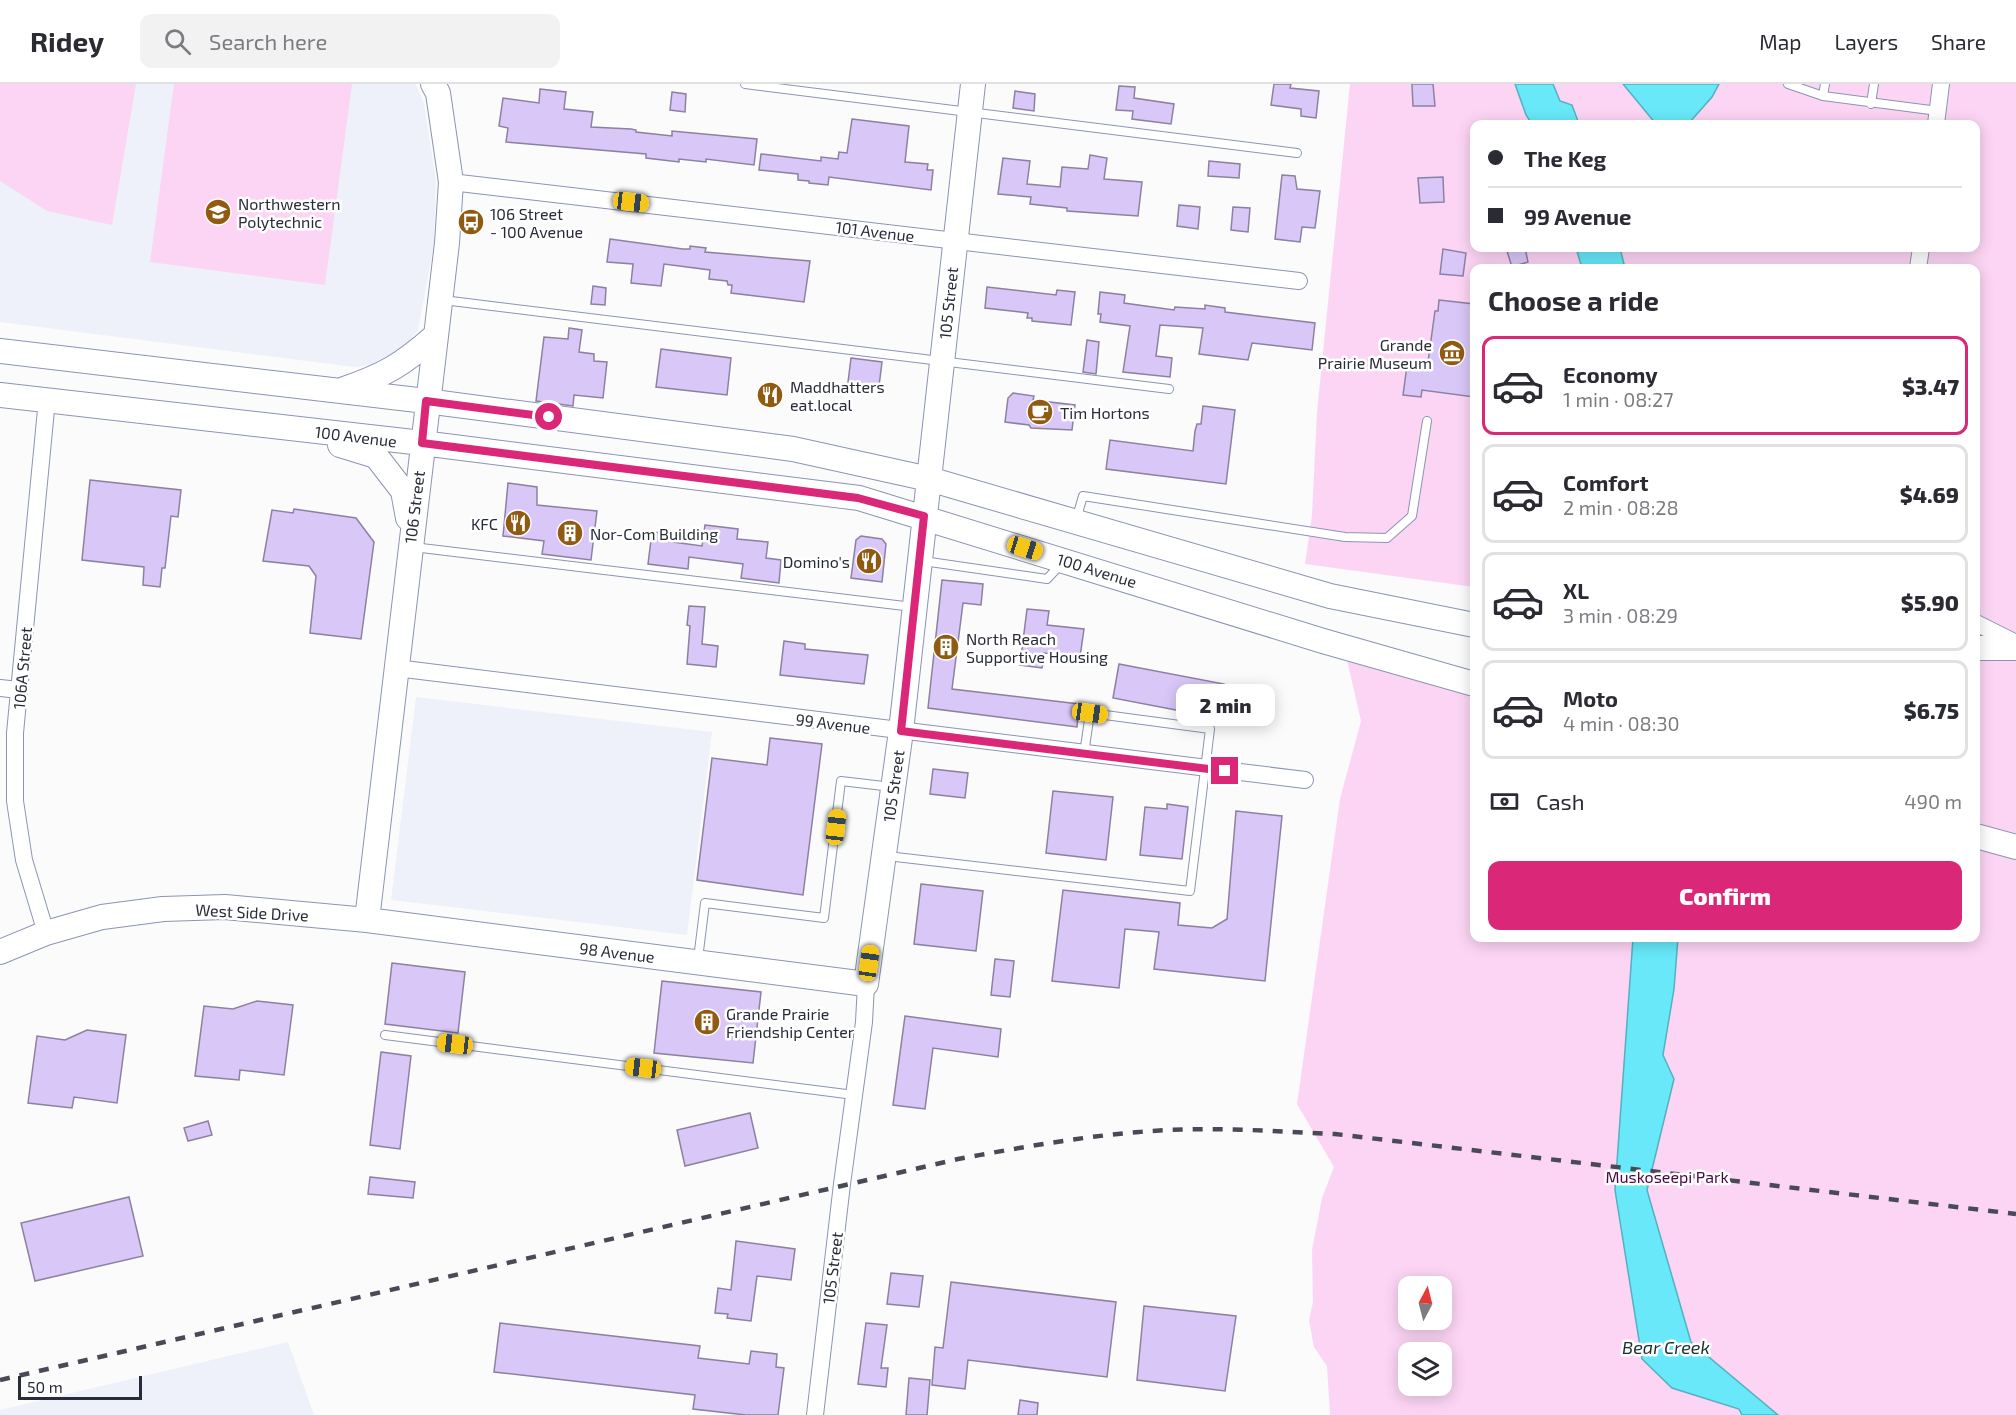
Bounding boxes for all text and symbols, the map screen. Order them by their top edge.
search box [140,14,560,68]
text: Ridey [30,24,104,58]
icon: search [161,25,194,58]
text: Search here [209,28,327,54]
text: Map [1759,29,1801,54]
text: Layers [1834,29,1898,54]
text: Share [1931,29,1986,54]
text: The Keg [1524,145,1606,171]
car [612,191,650,213]
place label: Northwestern Polytechnic [238,194,340,231]
school or university icon: Northwestern Polytechnic [203,197,233,227]
text: 99 Avenue [1524,203,1631,229]
place label: 106 Street - 100 Avenue [490,204,583,241]
bus stop icon: 106 Street - 100 Avenue [456,207,486,237]
street label: 101 Avenue [835,217,915,245]
street label: 105 Street [935,266,961,340]
text: Choose a ride [1488,284,1659,316]
place label: Grande Prairie Museum [1318,335,1432,372]
museum icon: Grande Prairie Museum [1437,338,1467,368]
icon: car [1491,359,1545,413]
text: Economy [1563,361,1658,387]
text: $3.47 [1902,373,1959,399]
place label: Maddhatters eat.local [790,377,885,414]
restaurant icon: Maddhatters eat.local [755,380,785,410]
text: 1 min · 08:27 [1563,387,1674,411]
cafe icon: Tim Hortons [1025,397,1055,427]
route start [535,403,562,430]
place label: Tim Hortons [1060,403,1150,422]
street label: 100 Avenue [314,422,398,450]
icon: car [1491,467,1545,521]
text: Comfort [1563,469,1648,495]
street label: 106 Street [400,470,428,544]
text: $4.69 [1900,481,1959,507]
text: 2 min · 08:28 [1563,495,1679,519]
restaurant icon: KFC [503,508,533,538]
place label: KFC [471,514,498,533]
building icon: Nor-Com Building [555,518,585,548]
place label: Nor-Com Building [590,524,718,543]
car [1005,534,1045,562]
restaurant icon: Domino's [854,546,884,576]
street label: 100 Avenue [1055,549,1139,591]
place label: Domino's [783,552,850,571]
icon: car [1491,575,1545,629]
text: XL [1563,577,1589,603]
text: $5.90 [1901,589,1959,615]
text: 3 min · 08:29 [1563,603,1678,627]
street label: 106A Street [9,626,35,710]
place label: North Reach Supportive Housing [966,629,1108,666]
building icon: North Reach Supportive Housing [931,632,961,662]
icon: car [1491,683,1545,737]
callout: 2 min [1176,684,1274,726]
text: Moto [1563,685,1618,711]
text: 2 min [1200,693,1251,717]
text: $6.75 [1904,697,1959,723]
car [1071,702,1109,724]
street label: 99 Avenue [795,709,871,737]
text: 4 min · 08:30 [1563,711,1680,735]
street label: 105 Street [879,749,907,823]
route end [1211,757,1238,784]
icon: cash [1488,785,1521,818]
text: Cash [1536,788,1585,814]
text: 490 m [1904,789,1962,813]
car [825,808,847,846]
button: Confirm [1488,861,1962,930]
street label: West Side Drive [195,900,309,924]
street label: 98 Avenue [578,938,656,966]
car [858,944,880,982]
place label: Grande Prairie Friendship Center [726,1004,855,1041]
building icon: Grande Prairie Friendship Center [692,1007,722,1037]
car [436,1033,474,1055]
car [624,1057,662,1079]
park label: Muskoseepi Park [1605,1167,1729,1186]
street label: 105 Street [818,1231,846,1305]
north arrow [1398,1276,1452,1330]
map controls [1398,1276,1452,1396]
water label: Bear Creek [1622,1336,1710,1358]
button: layers [1398,1342,1452,1396]
scale bar [18,1373,142,1400]
text: 50 m [27,1377,63,1396]

